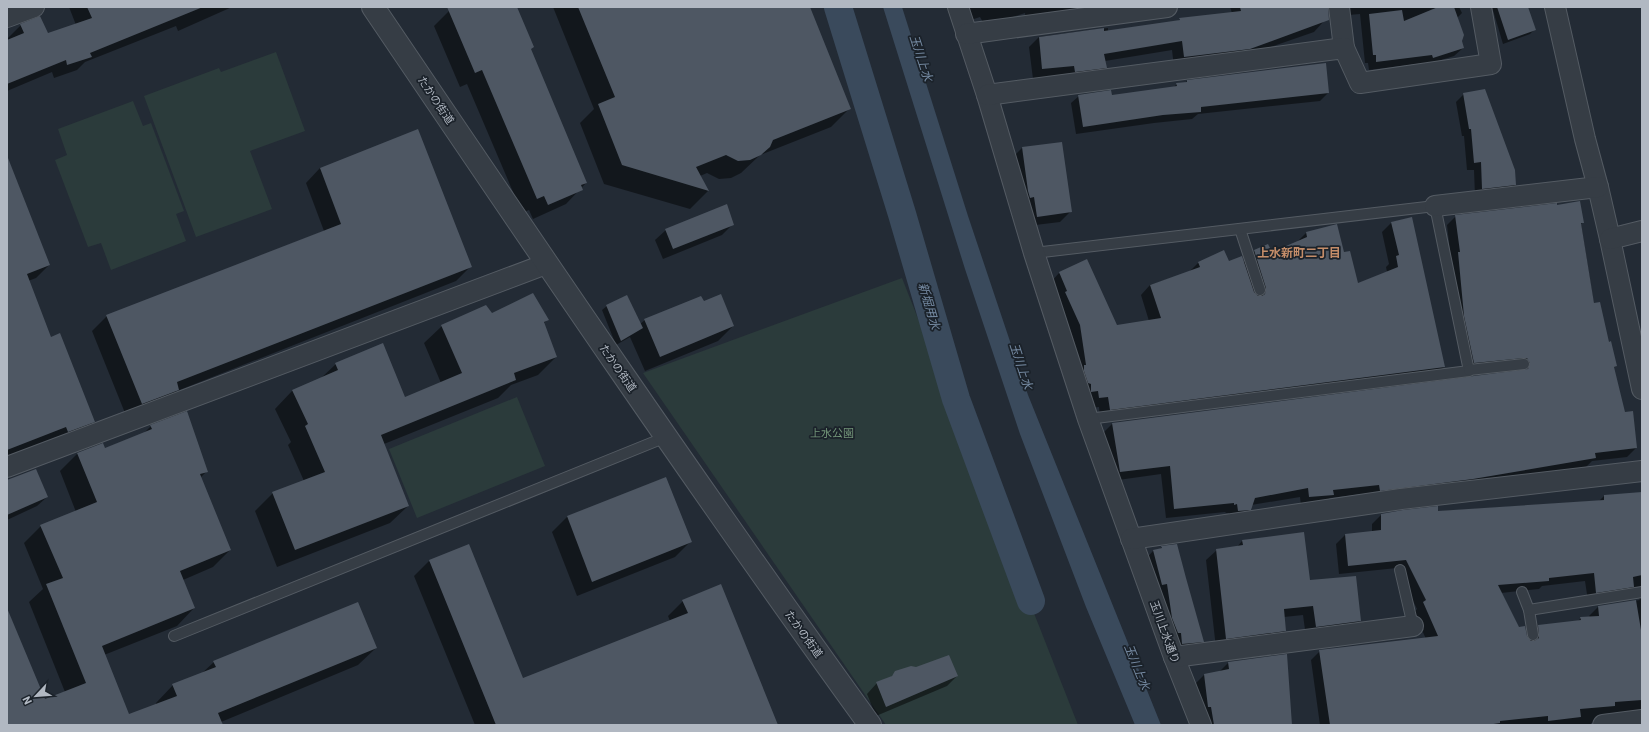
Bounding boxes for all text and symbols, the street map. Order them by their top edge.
water label: 玉川上水 [908,33,937,85]
street label: たかの街道 [416,73,457,126]
district label: 上水新町二丁目 [1257,245,1341,259]
water label: 新堀用水 [917,281,944,333]
street label: たかの街道 [597,341,640,394]
water label: 玉川上水 [1008,341,1037,393]
park label: 上水公園 [810,426,854,439]
street label: 玉川上水通り [1148,599,1183,665]
street label: たかの街道 [783,608,826,660]
water label: 玉川上水 [1122,642,1154,693]
north arrow [16,676,56,716]
text: N [19,694,34,707]

